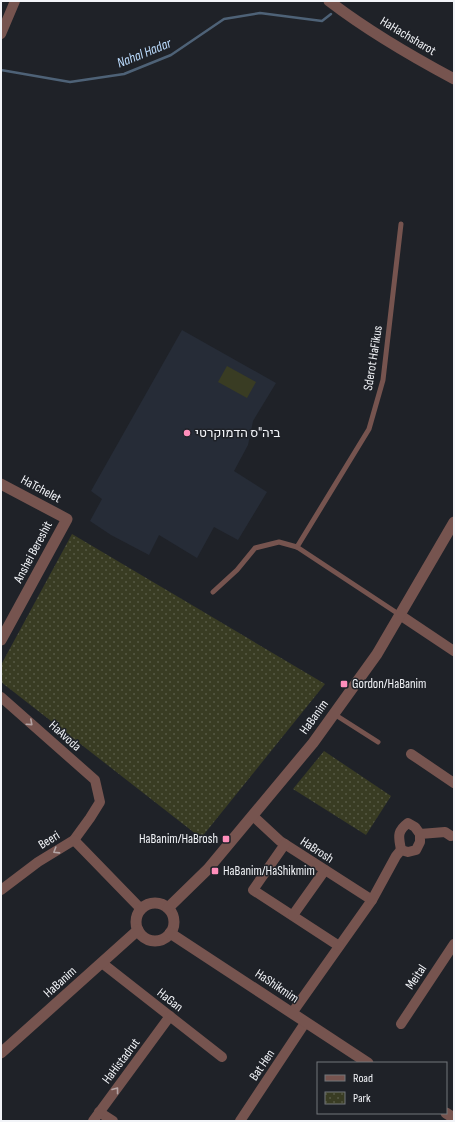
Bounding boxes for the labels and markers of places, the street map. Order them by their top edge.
place label: ביה"ס הדמוקרטי [195,425,281,441]
marker: ביה"ס הדמוקרטי [182,428,192,438]
place label: Gordon/HaBanim [352,676,426,692]
marker: Gordon/HaBanim [339,679,349,689]
place label: HaBanim/HaBrosh [139,831,218,847]
marker: HaBanim/HaBrosh [221,834,231,844]
place label: HaBanim/HaShikmim [223,863,315,879]
marker: HaBanim/HaShikmim [210,866,220,876]

